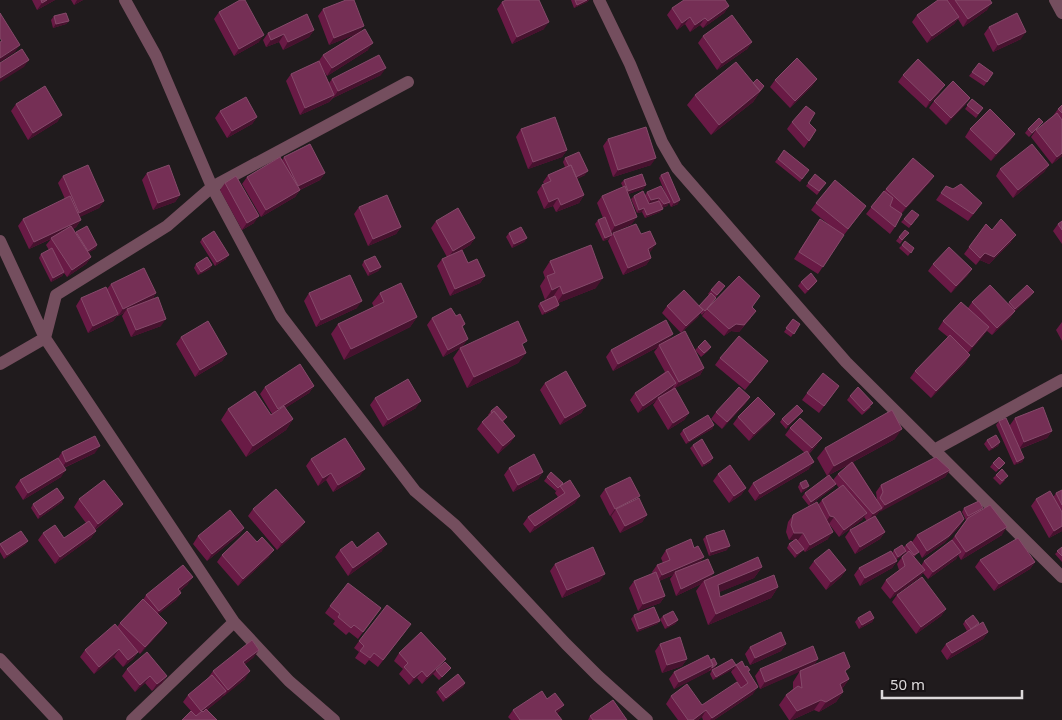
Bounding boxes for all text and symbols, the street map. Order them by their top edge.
scale bar [882,668,1022,700]
text: 50 m [890,674,925,694]

